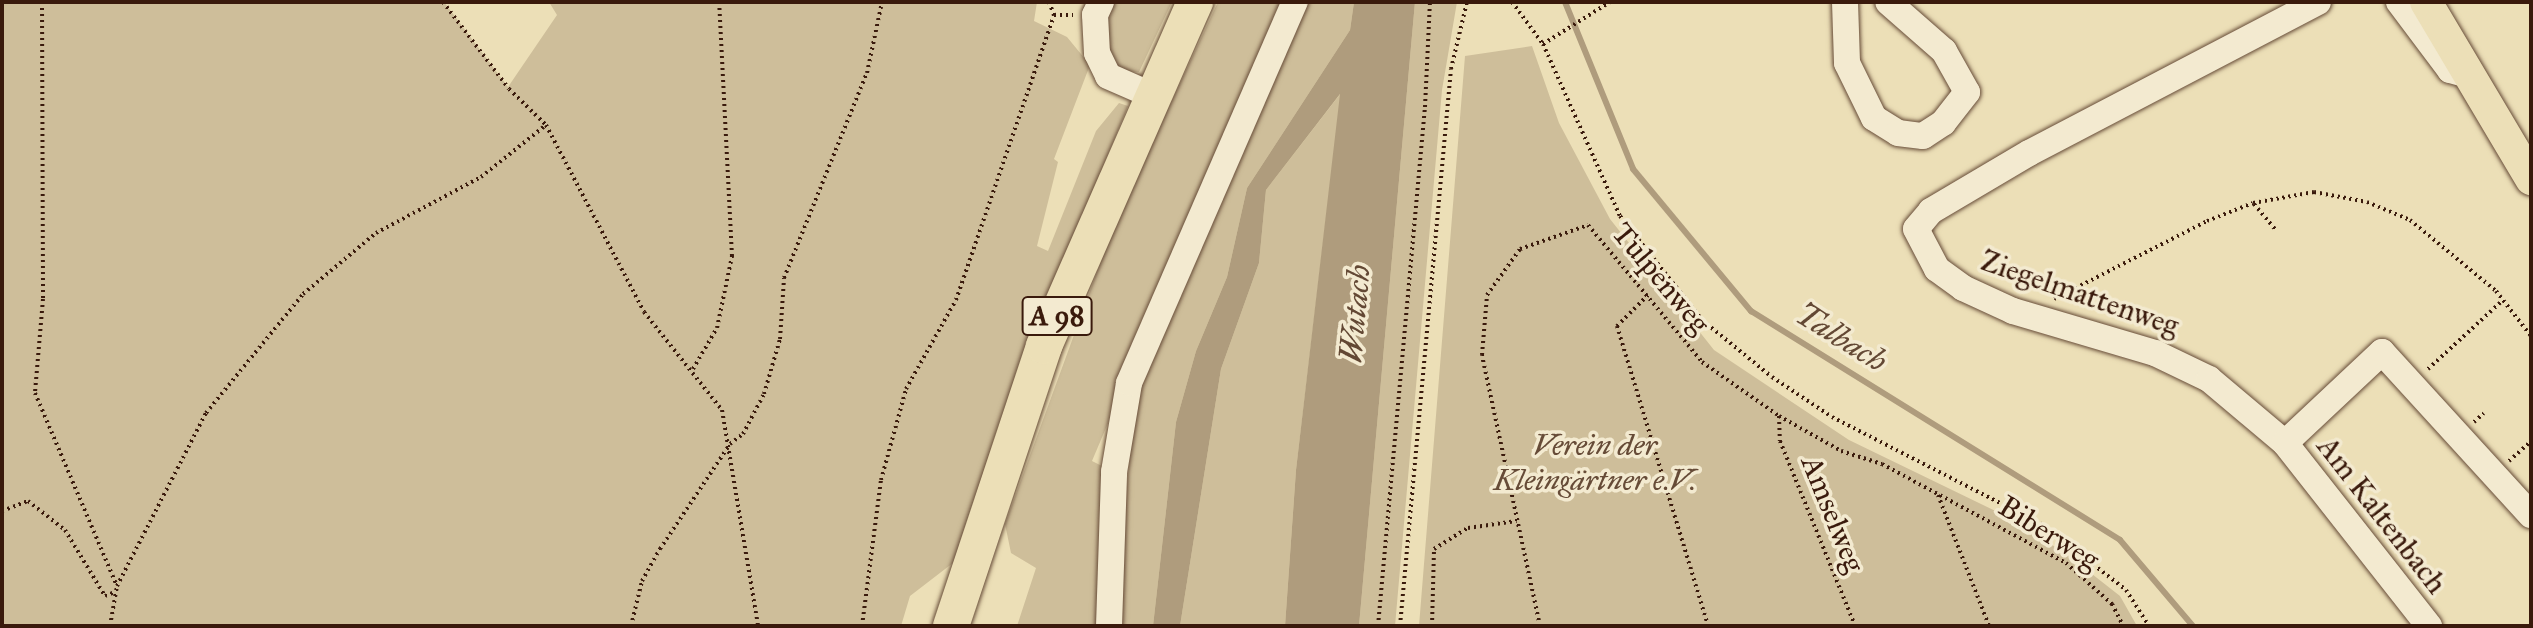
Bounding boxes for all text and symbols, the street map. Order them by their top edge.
street label: Tulpenweg [1604,215,1718,341]
street label: Ziegelmattenweg [1976,242,2184,344]
water label: Wutach [1333,263,1379,365]
road number: A 98 [1021,292,1093,340]
water label: Talbach [1788,295,1894,381]
park label: Verein der Kleingärtner e.V. [1494,427,1696,498]
street label: Am Kaltenbach [2309,429,2455,601]
street label: Amselweg [1793,450,1873,578]
street label: Biberweg [1992,488,2106,578]

